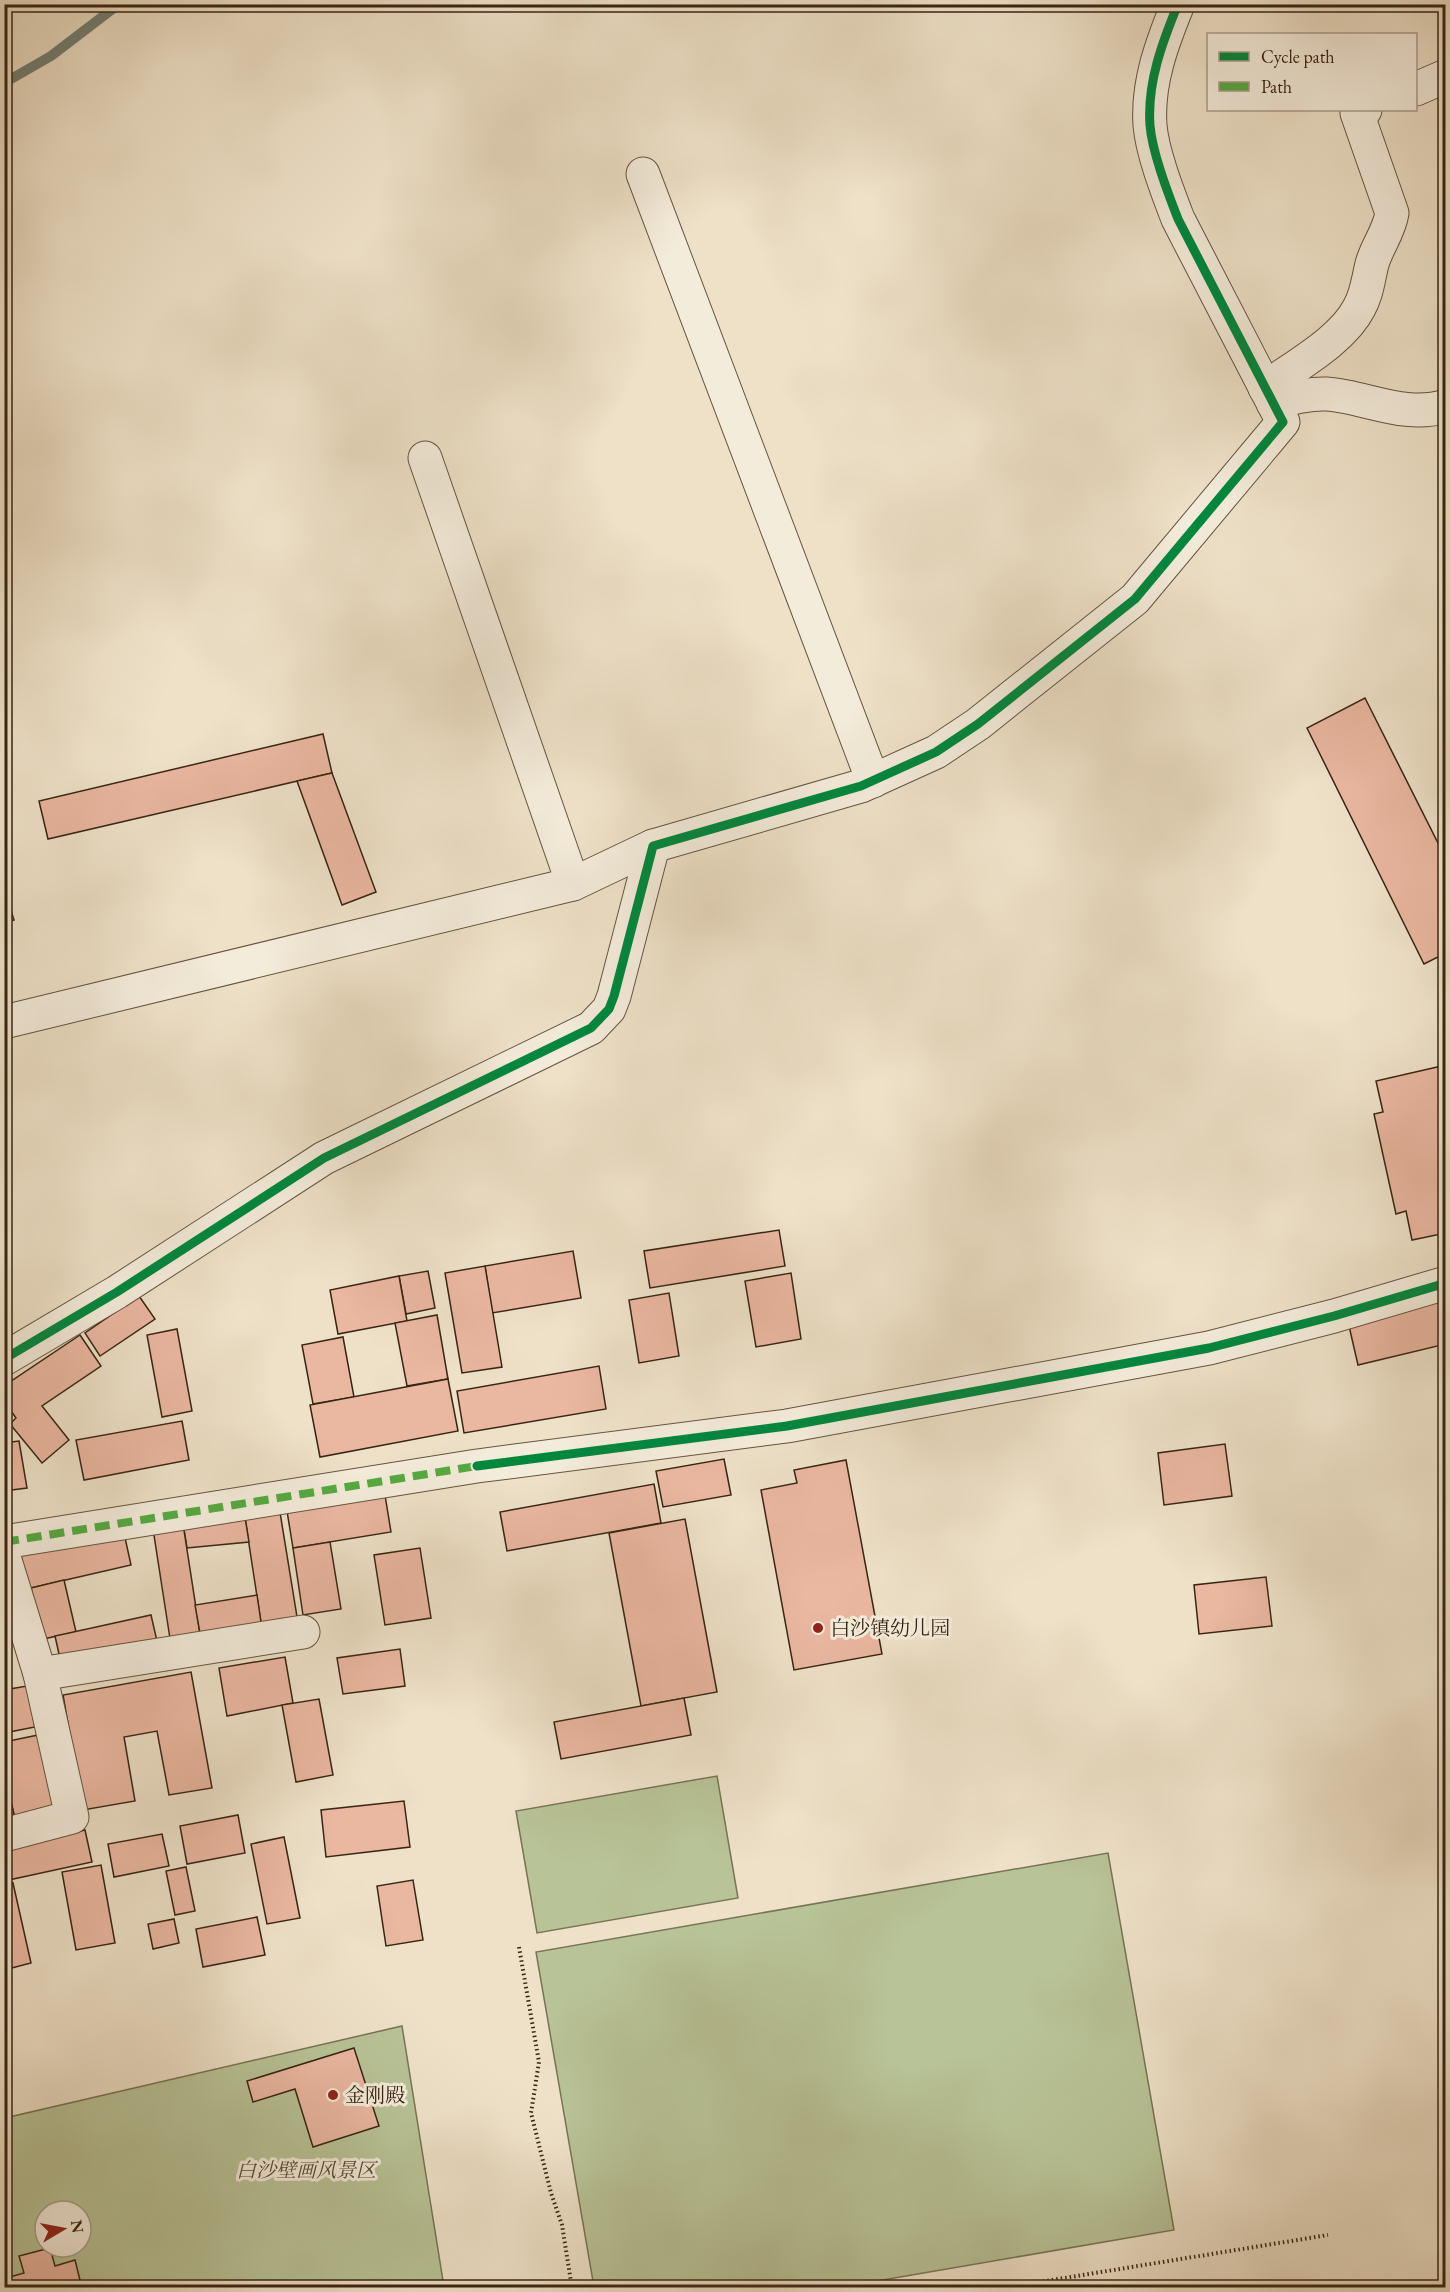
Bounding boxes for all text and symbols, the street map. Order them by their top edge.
legend [1207,33,1417,111]
text: Cycle path [1261,45,1335,68]
text: Path [1261,75,1292,98]
place label: 白沙镇幼儿园 [830,1615,950,1641]
marker: 白沙镇幼儿园 [811,1621,825,1635]
place label: 金刚殿 [345,2082,405,2108]
marker: 金刚殿 [326,2088,340,2102]
park label: 白沙壁画风景区 [236,2157,379,2183]
north arrow [33,2199,93,2259]
text: N [66,2218,89,2235]

